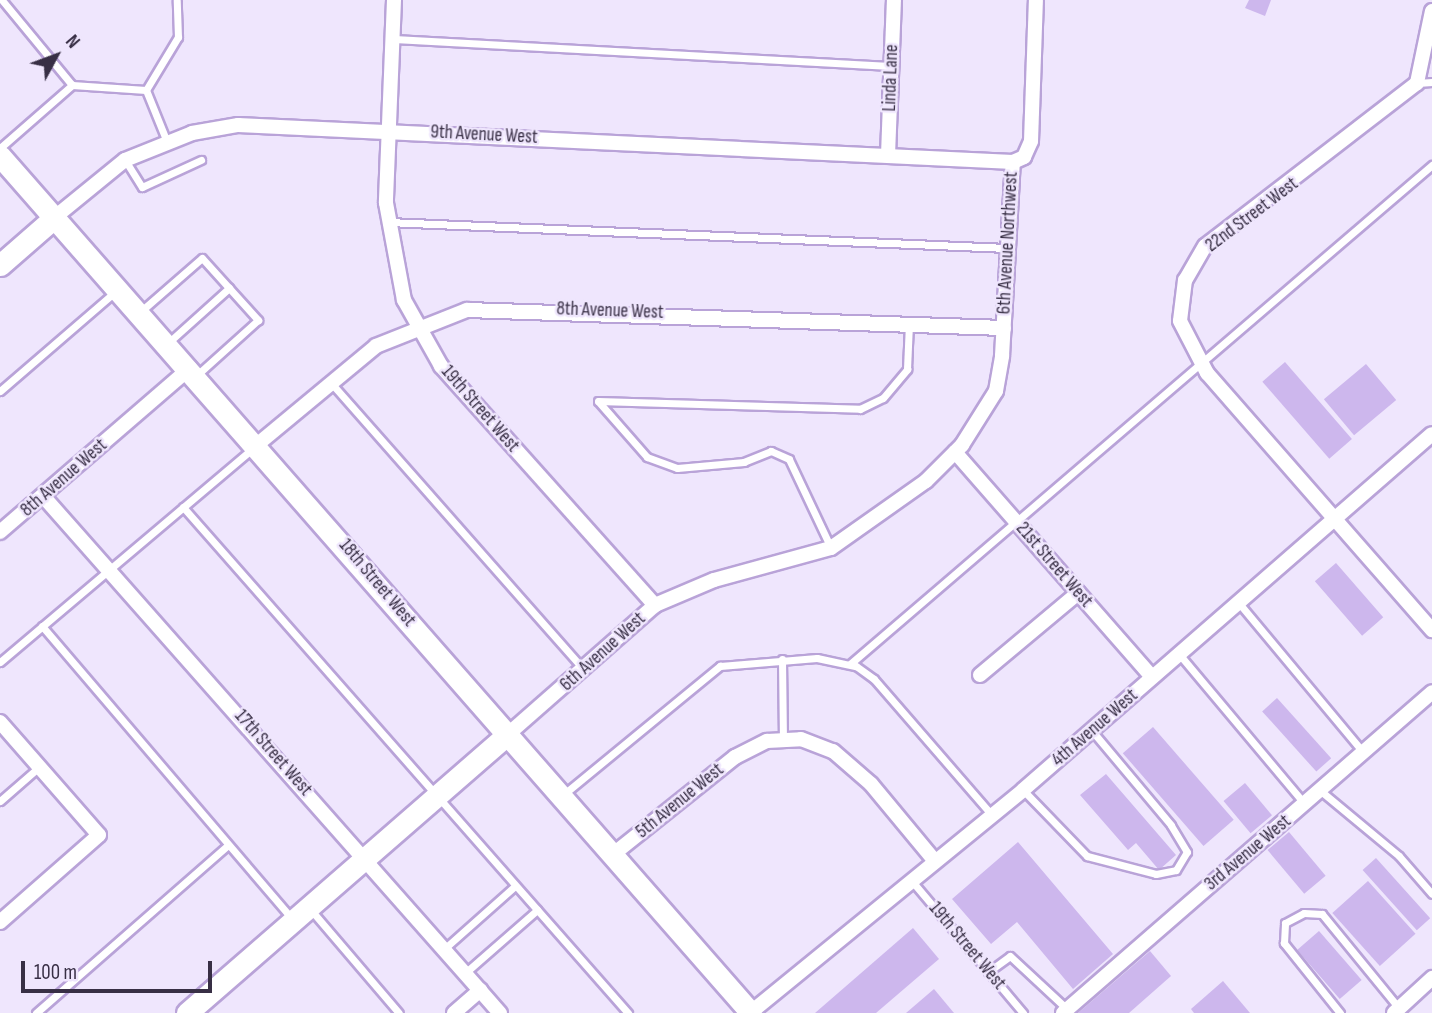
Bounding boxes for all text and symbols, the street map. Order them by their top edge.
north arrow [21,21,91,91]
text: N [60,31,84,53]
street label: Linda Lane [878,44,904,112]
street label: 9th Avenue West [430,121,538,149]
street label: 6th Avenue Northwest [993,171,1023,315]
street label: 22nd Street West [1201,173,1303,257]
street label: 8th Avenue West [556,298,664,324]
street label: 19th Street West [436,361,524,457]
street label: 8th Avenue West [16,434,112,522]
street label: 21st Street West [1011,518,1097,612]
street label: 18th Street West [334,535,420,631]
street label: 6th Avenue West [556,608,650,696]
street label: 4th Avenue West [1047,684,1143,772]
street label: 17th Street West [229,705,317,801]
street label: 5th Avenue West [632,759,728,843]
street label: 3rd Avenue West [1200,810,1296,896]
street label: 19th Street West [924,897,1010,995]
scale bar [24,946,215,990]
text: 100 m [34,960,77,985]

